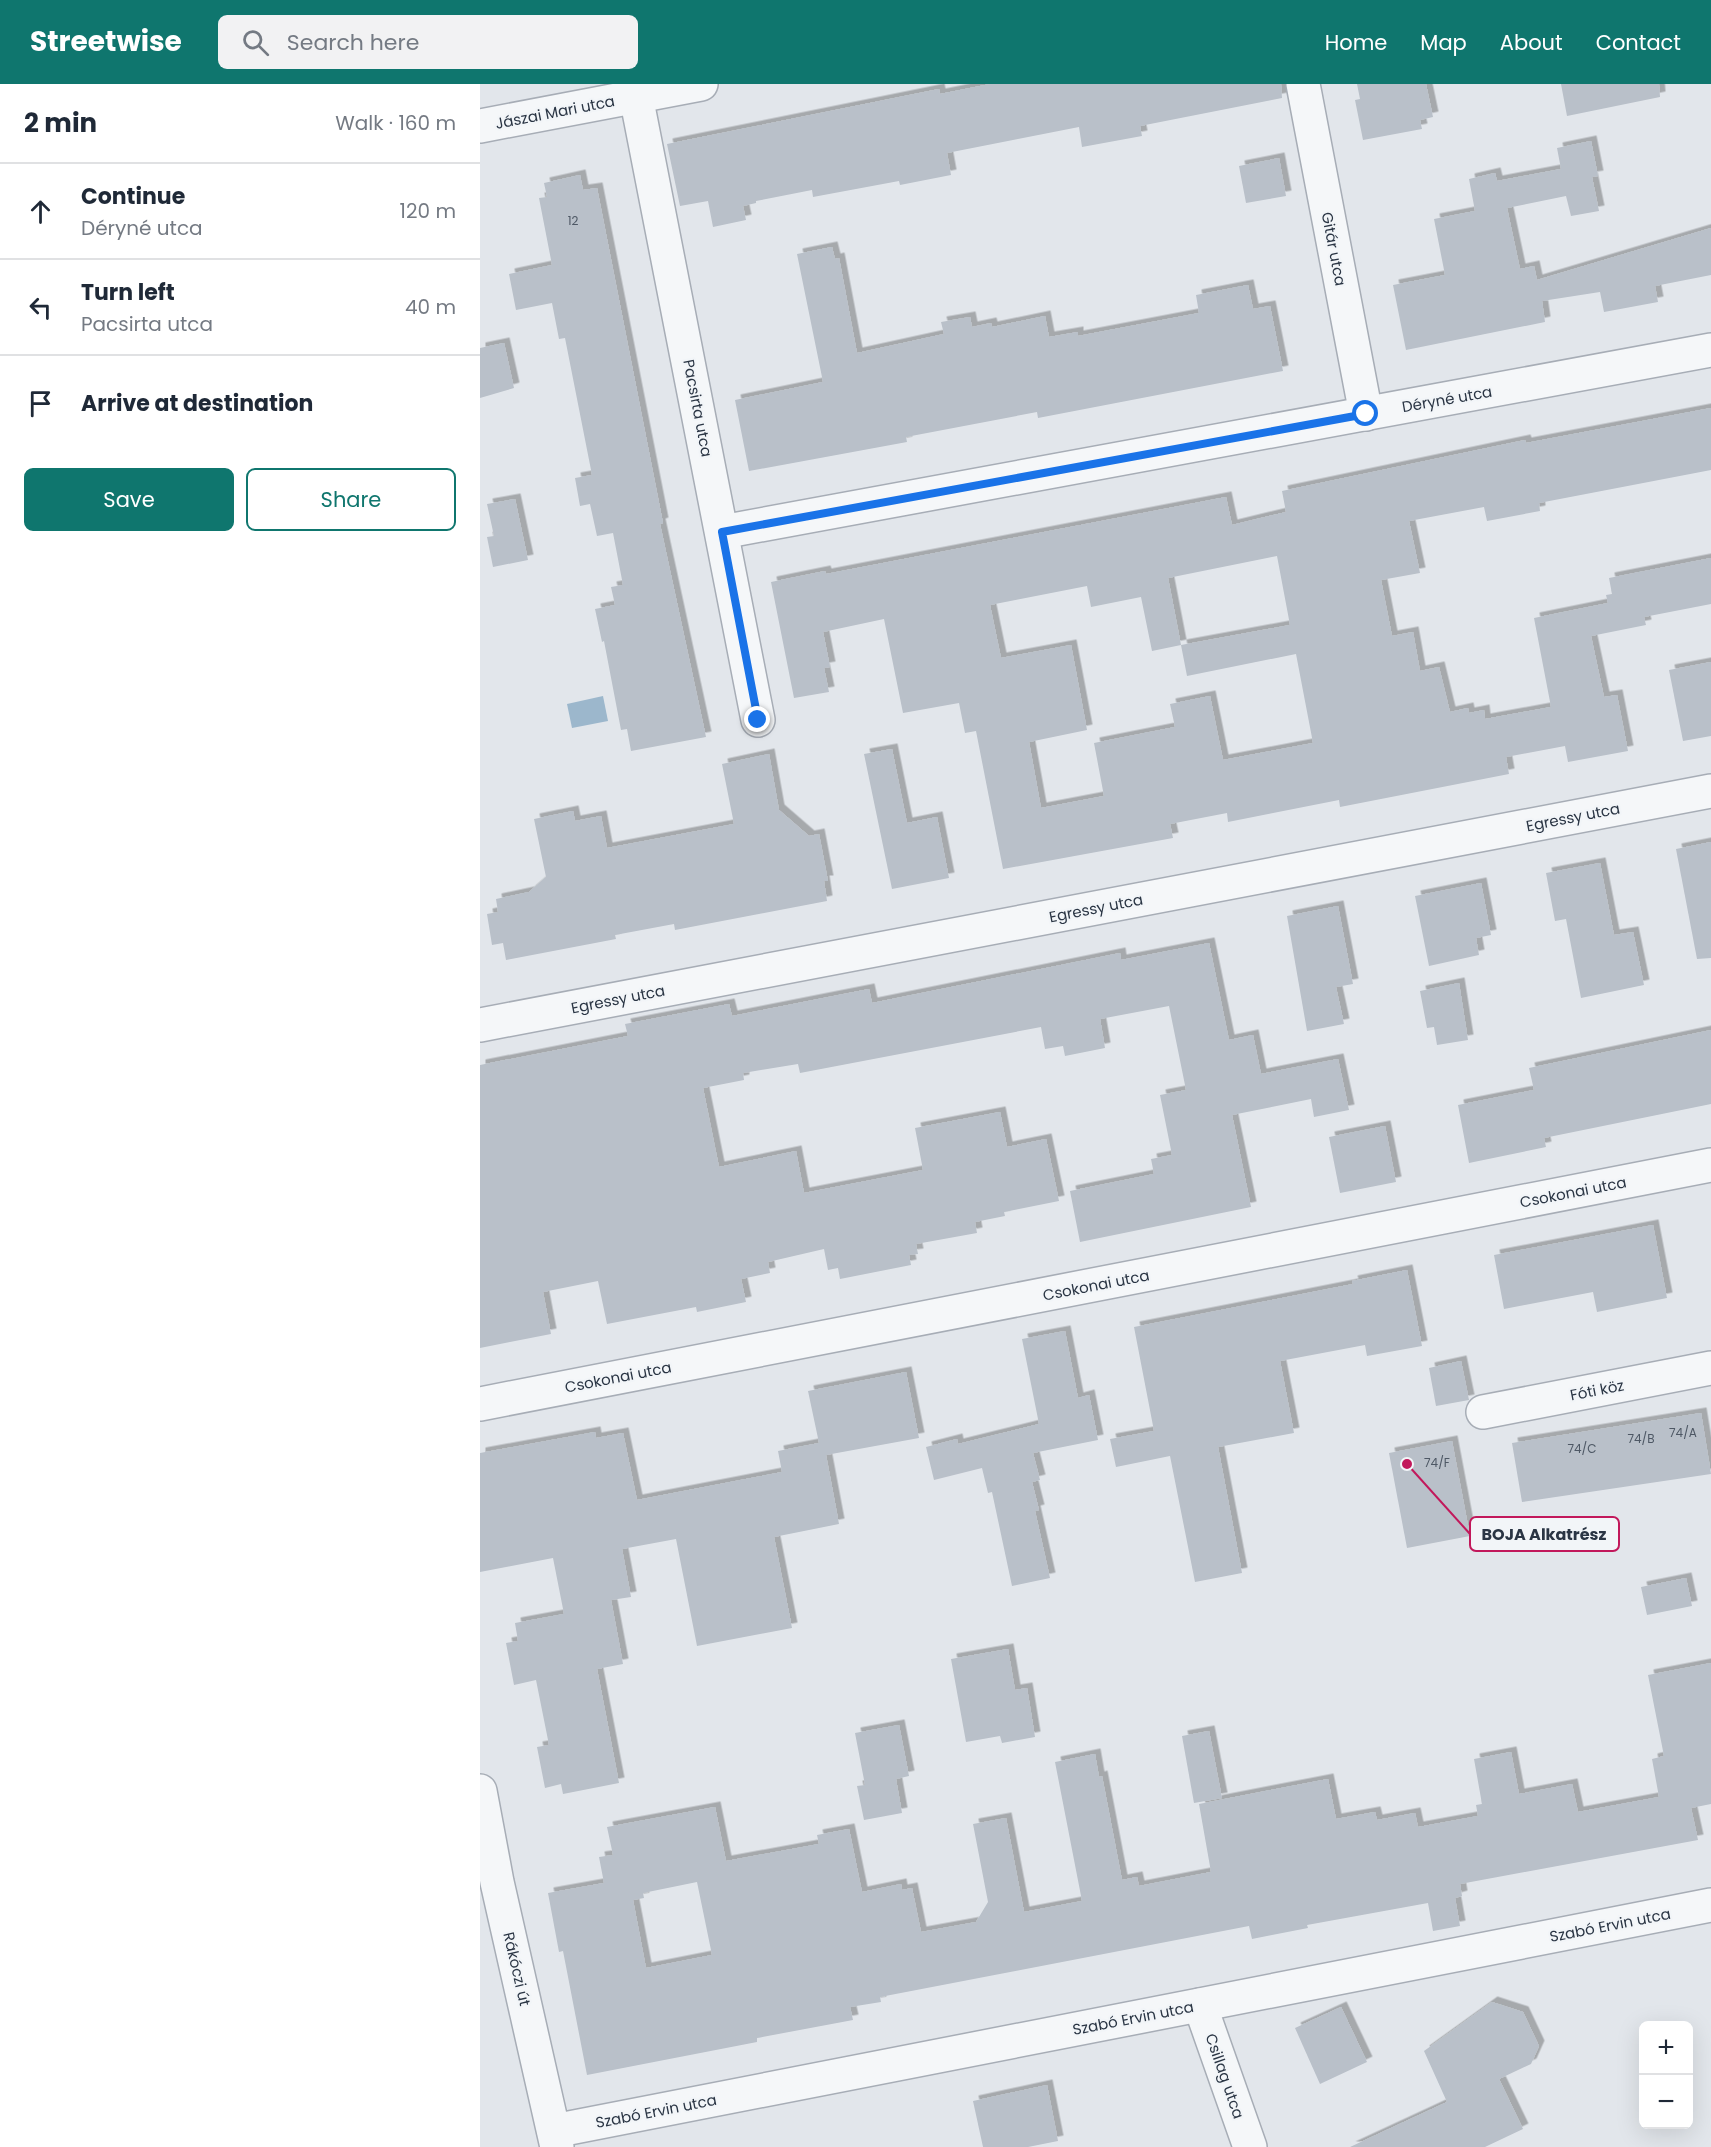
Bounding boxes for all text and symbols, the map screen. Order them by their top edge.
search box [218,15,638,69]
text: Streetwise [30,22,182,61]
icon: search [239,26,272,59]
text: Search here [287,27,419,58]
text: Home [1325,28,1387,57]
text: Map [1420,28,1467,57]
text: About [1500,28,1563,57]
text: Contact [1596,28,1681,57]
street label: Jászai Mari utca [493,90,617,134]
text: 2 min [24,105,97,141]
text: Walk · 160 m [335,109,456,137]
text: Continue [81,181,185,212]
icon: ahead [24,195,57,228]
text: 120 m [400,197,456,225]
street label: Gitár utca [1317,210,1351,288]
house number: 12 [568,212,578,229]
text: Déryné utca [81,214,203,242]
text: Turn left [81,277,175,308]
icon: left [24,291,57,324]
text: 40 m [405,293,456,321]
text: Pacsirta utca [81,310,213,338]
street label: Pacsirta utca [678,357,718,459]
street label: Déryné utca [1400,381,1494,417]
icon: arrive [24,387,57,420]
text: Arrive at destination [81,388,313,419]
route start [1352,400,1378,426]
button: Save [24,468,234,531]
button: Share [246,468,456,531]
route end [744,706,770,732]
street label: Egressy utca [1524,798,1622,836]
street label: Egressy utca [1047,889,1145,927]
street label: Egressy utca [569,980,667,1018]
street label: Csokonai utca [1518,1171,1628,1213]
street label: Csokonai utca [1041,1264,1151,1306]
street label: Csokonai utca [563,1356,673,1398]
street label: Fóti köz [1568,1374,1626,1406]
house number: 74/A [1669,1424,1697,1441]
house number: 74/B [1627,1430,1655,1447]
house number: 74/C [1567,1440,1597,1457]
house number: 74/F [1424,1454,1450,1471]
callout: BOJA Alkatrész [1470,1517,1619,1551]
text: BOJA Alkatrész [1482,1523,1606,1546]
street label: Szabó Ervin utca [1548,1903,1672,1947]
street label: Rákóczi út [498,1930,536,2008]
street label: Szabó Ervin utca [1071,1996,1195,2040]
map controls [1639,2021,1693,2129]
button: + [1639,2021,1693,2075]
street label: Csillag utca [1201,2030,1249,2122]
button: − [1639,2075,1693,2129]
street label: Szabó Ervin utca [594,2089,718,2133]

